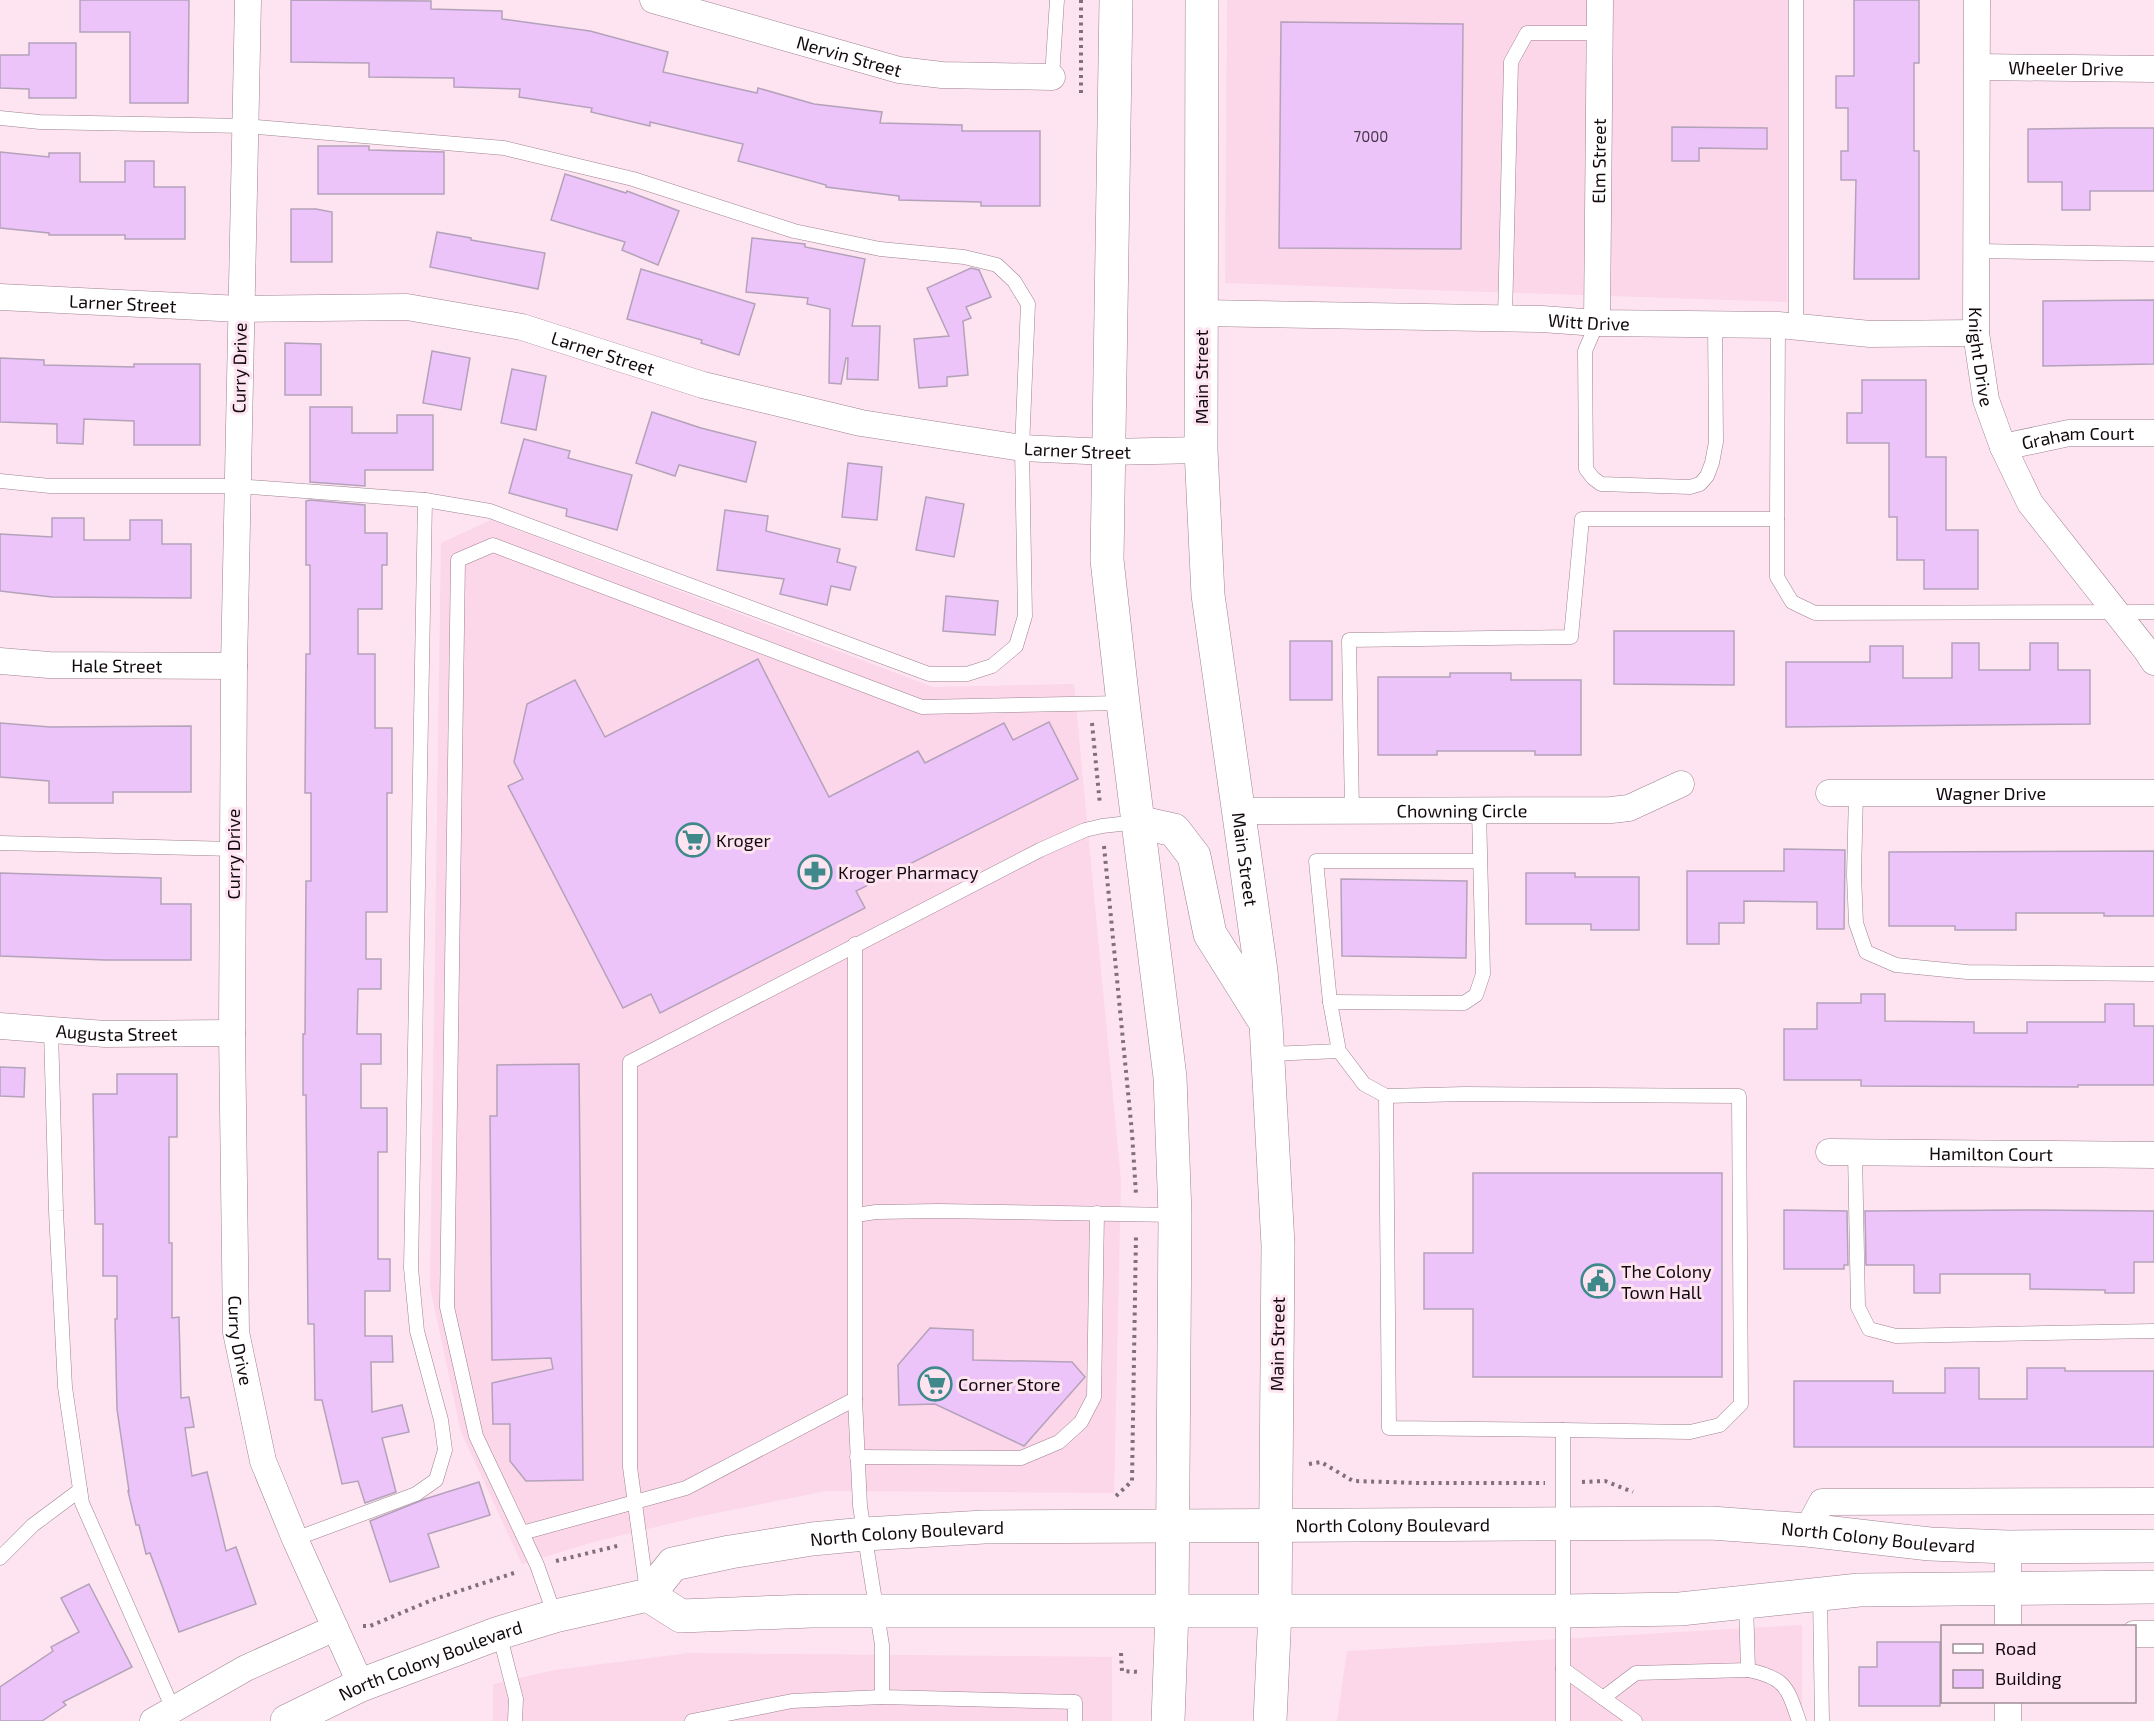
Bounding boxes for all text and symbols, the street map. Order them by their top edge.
street label: Nervin Street [794,30,904,81]
street label: Wheeler Drive [2008,56,2124,80]
street label: Elm Street [1587,118,1610,204]
house number: 7000 [1354,127,1388,145]
street label: Larner Street [69,289,177,317]
street label: Knight Drive [1965,307,1998,409]
street label: Witt Drive [1547,308,1630,334]
street label: Curry Drive [227,322,251,414]
street label: Larner Street [548,326,658,380]
street label: Main Street [1190,330,1212,424]
street label: Graham Court [2020,422,2134,454]
street label: Larner Street [1023,437,1131,463]
street label: Hale Street [71,654,163,677]
street label: Wagner Drive [1936,782,2046,804]
street label: Chowning Circle [1397,799,1527,822]
street label: Curry Drive [222,809,244,899]
street label: Main Street [1228,811,1263,908]
supermarket icon: Kroger [675,822,711,858]
place label: Kroger [716,829,771,851]
pharmacy icon: Kroger Pharmacy [797,854,833,890]
place label: Kroger Pharmacy [838,861,979,883]
street label: Augusta Street [55,1019,178,1045]
street label: Hamilton Court [1929,1142,2053,1165]
place label: The Colony Town Hall [1621,1260,1712,1303]
public building icon: The Colony Town Hall [1580,1263,1616,1299]
street label: Curry Drive [225,1295,258,1387]
street label: Main Street [1265,1296,1289,1392]
supermarket icon: Corner Store [917,1366,953,1402]
place label: Corner Store [958,1373,1060,1395]
street label: North Colony Boulevard [1295,1513,1490,1536]
street label: North Colony Boulevard [809,1516,1004,1550]
street label: North Colony Boulevard [1781,1517,1975,1557]
street label: North Colony Boulevard [335,1616,525,1705]
legend [1941,1625,2136,1703]
text: Road [1995,1637,2036,1659]
text: Building [1995,1667,2062,1689]

